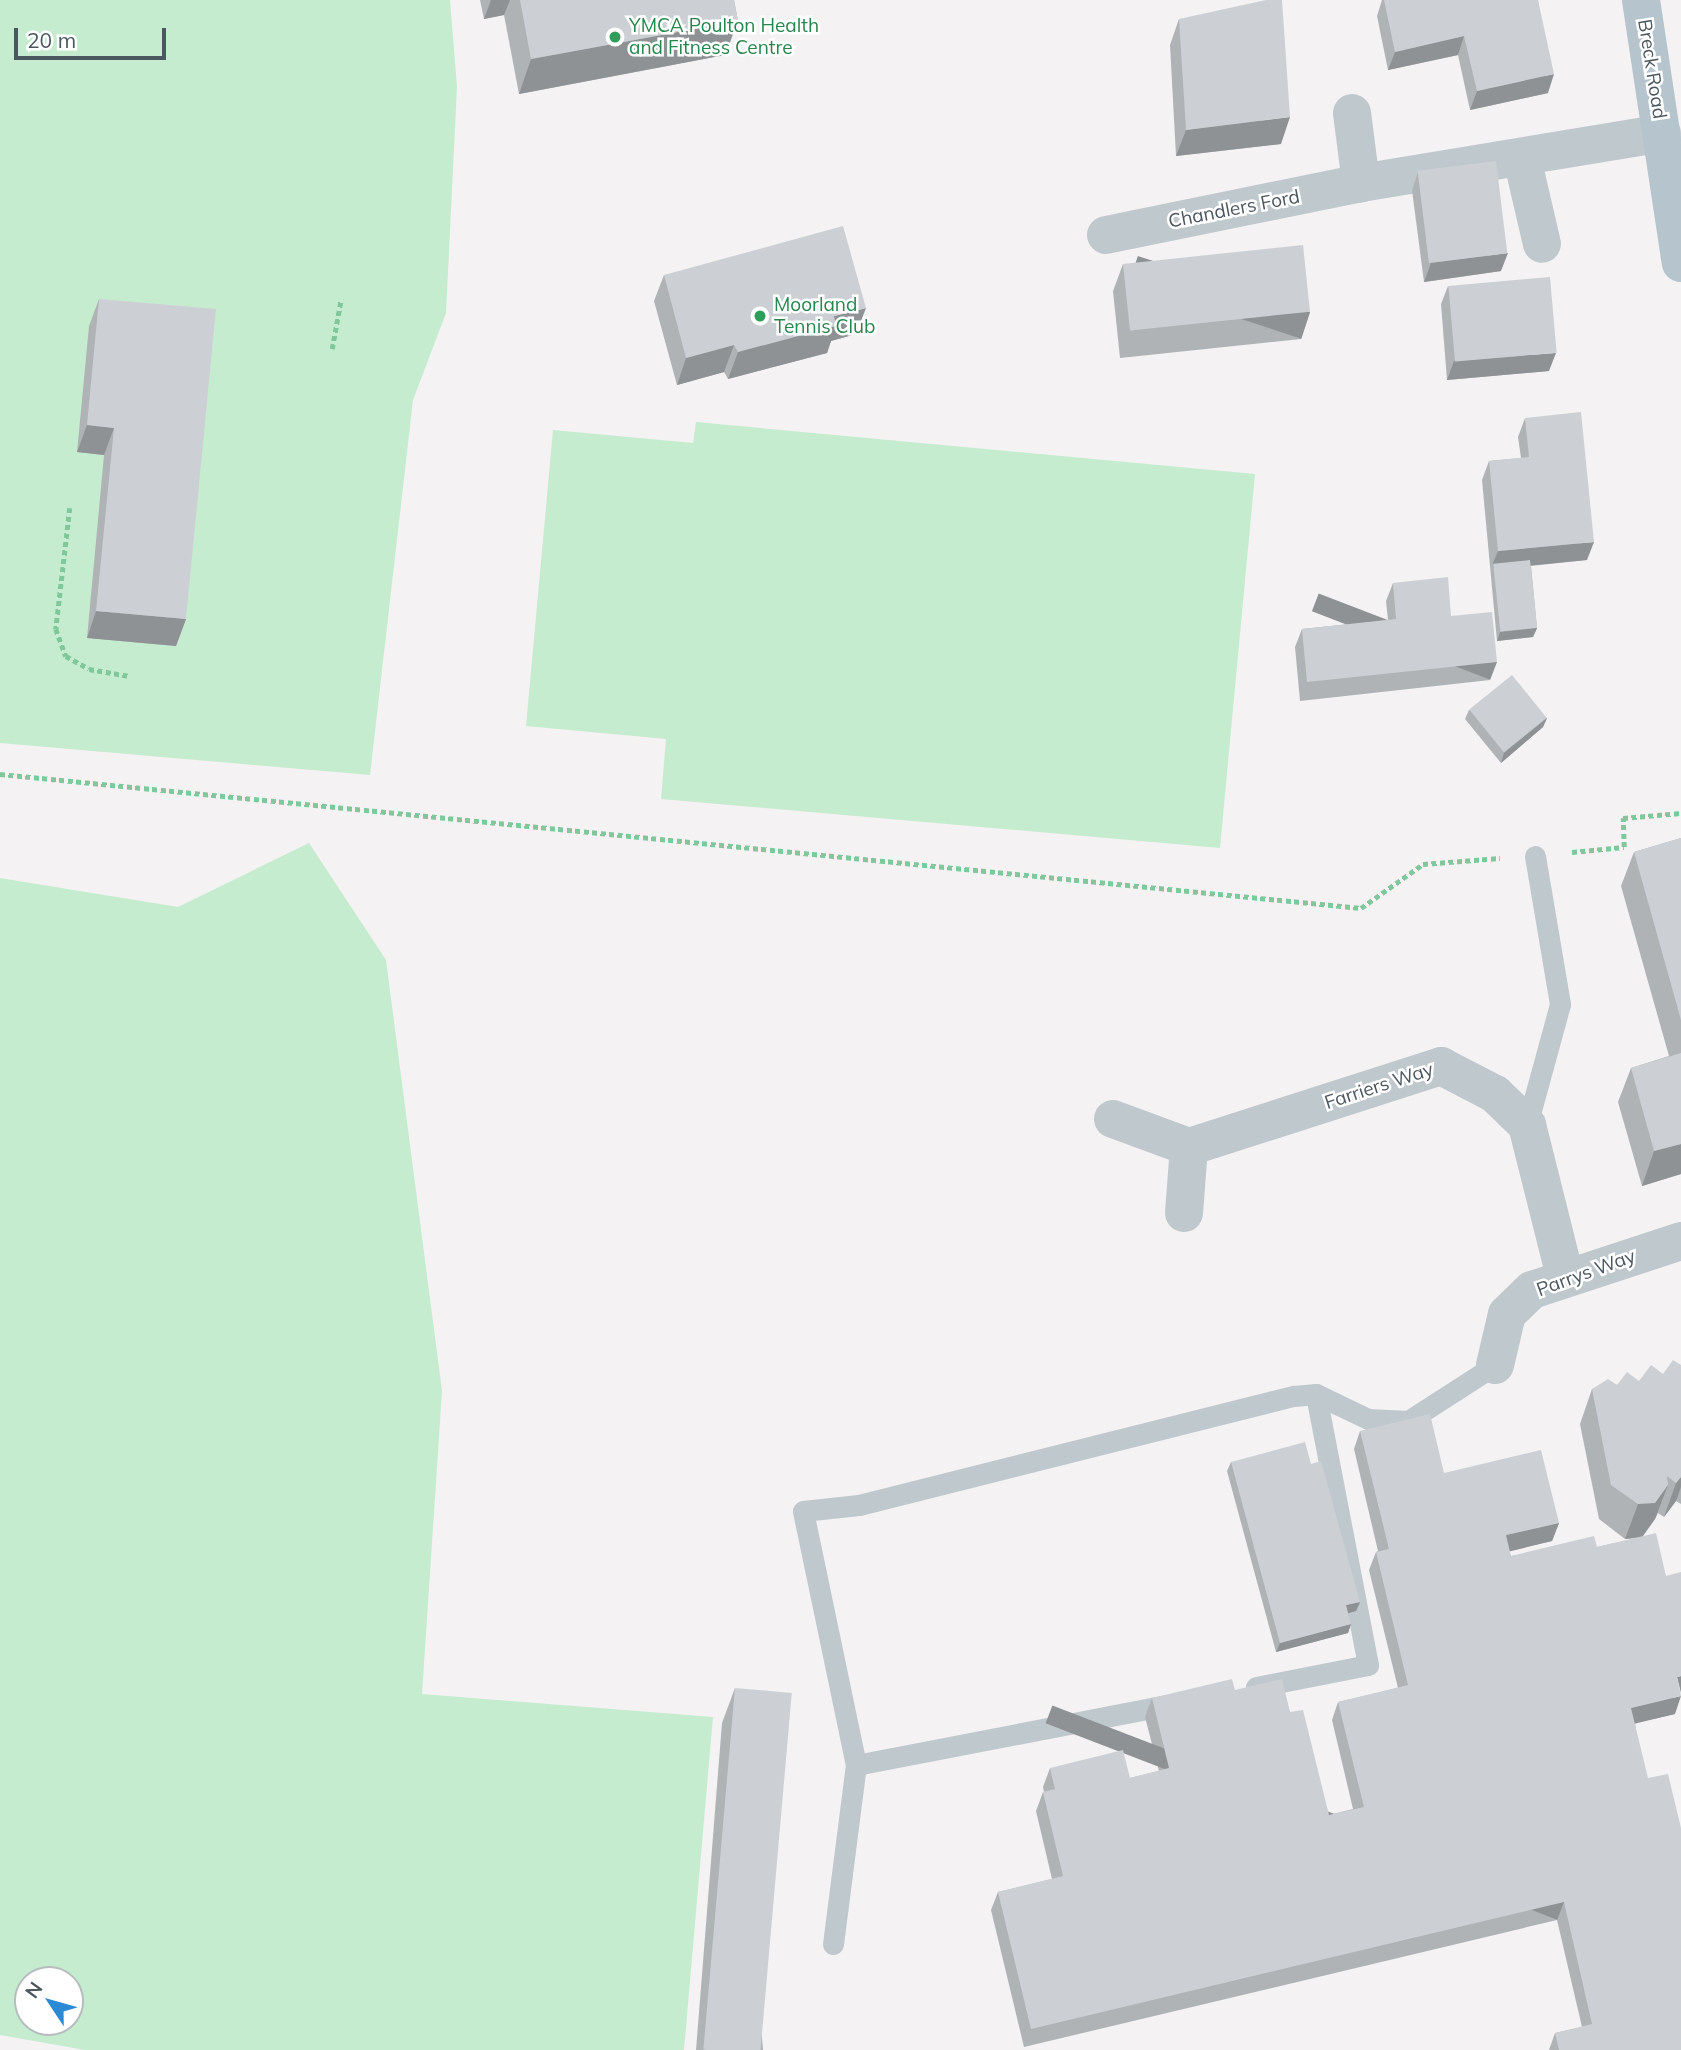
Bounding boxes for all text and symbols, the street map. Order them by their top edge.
scale bar [18,14,170,58]
place label: YMCA Poulton Health and Fitness Centre [629,15,819,59]
street label: Breck Road [1633,17,1671,121]
text: 20 m [27,27,76,53]
marker: YMCA Poulton Health and Fitness Centre [607,29,623,45]
street label: Chandlers Ford [1166,185,1302,233]
place label: Moorland Tennis Club [774,294,875,338]
marker: Moorland Tennis Club [752,308,768,324]
street label: Farriers Way [1322,1058,1436,1114]
street label: Parrys Way [1534,1245,1638,1301]
north arrow [14,1966,84,2036]
text: N [20,1977,48,2003]

